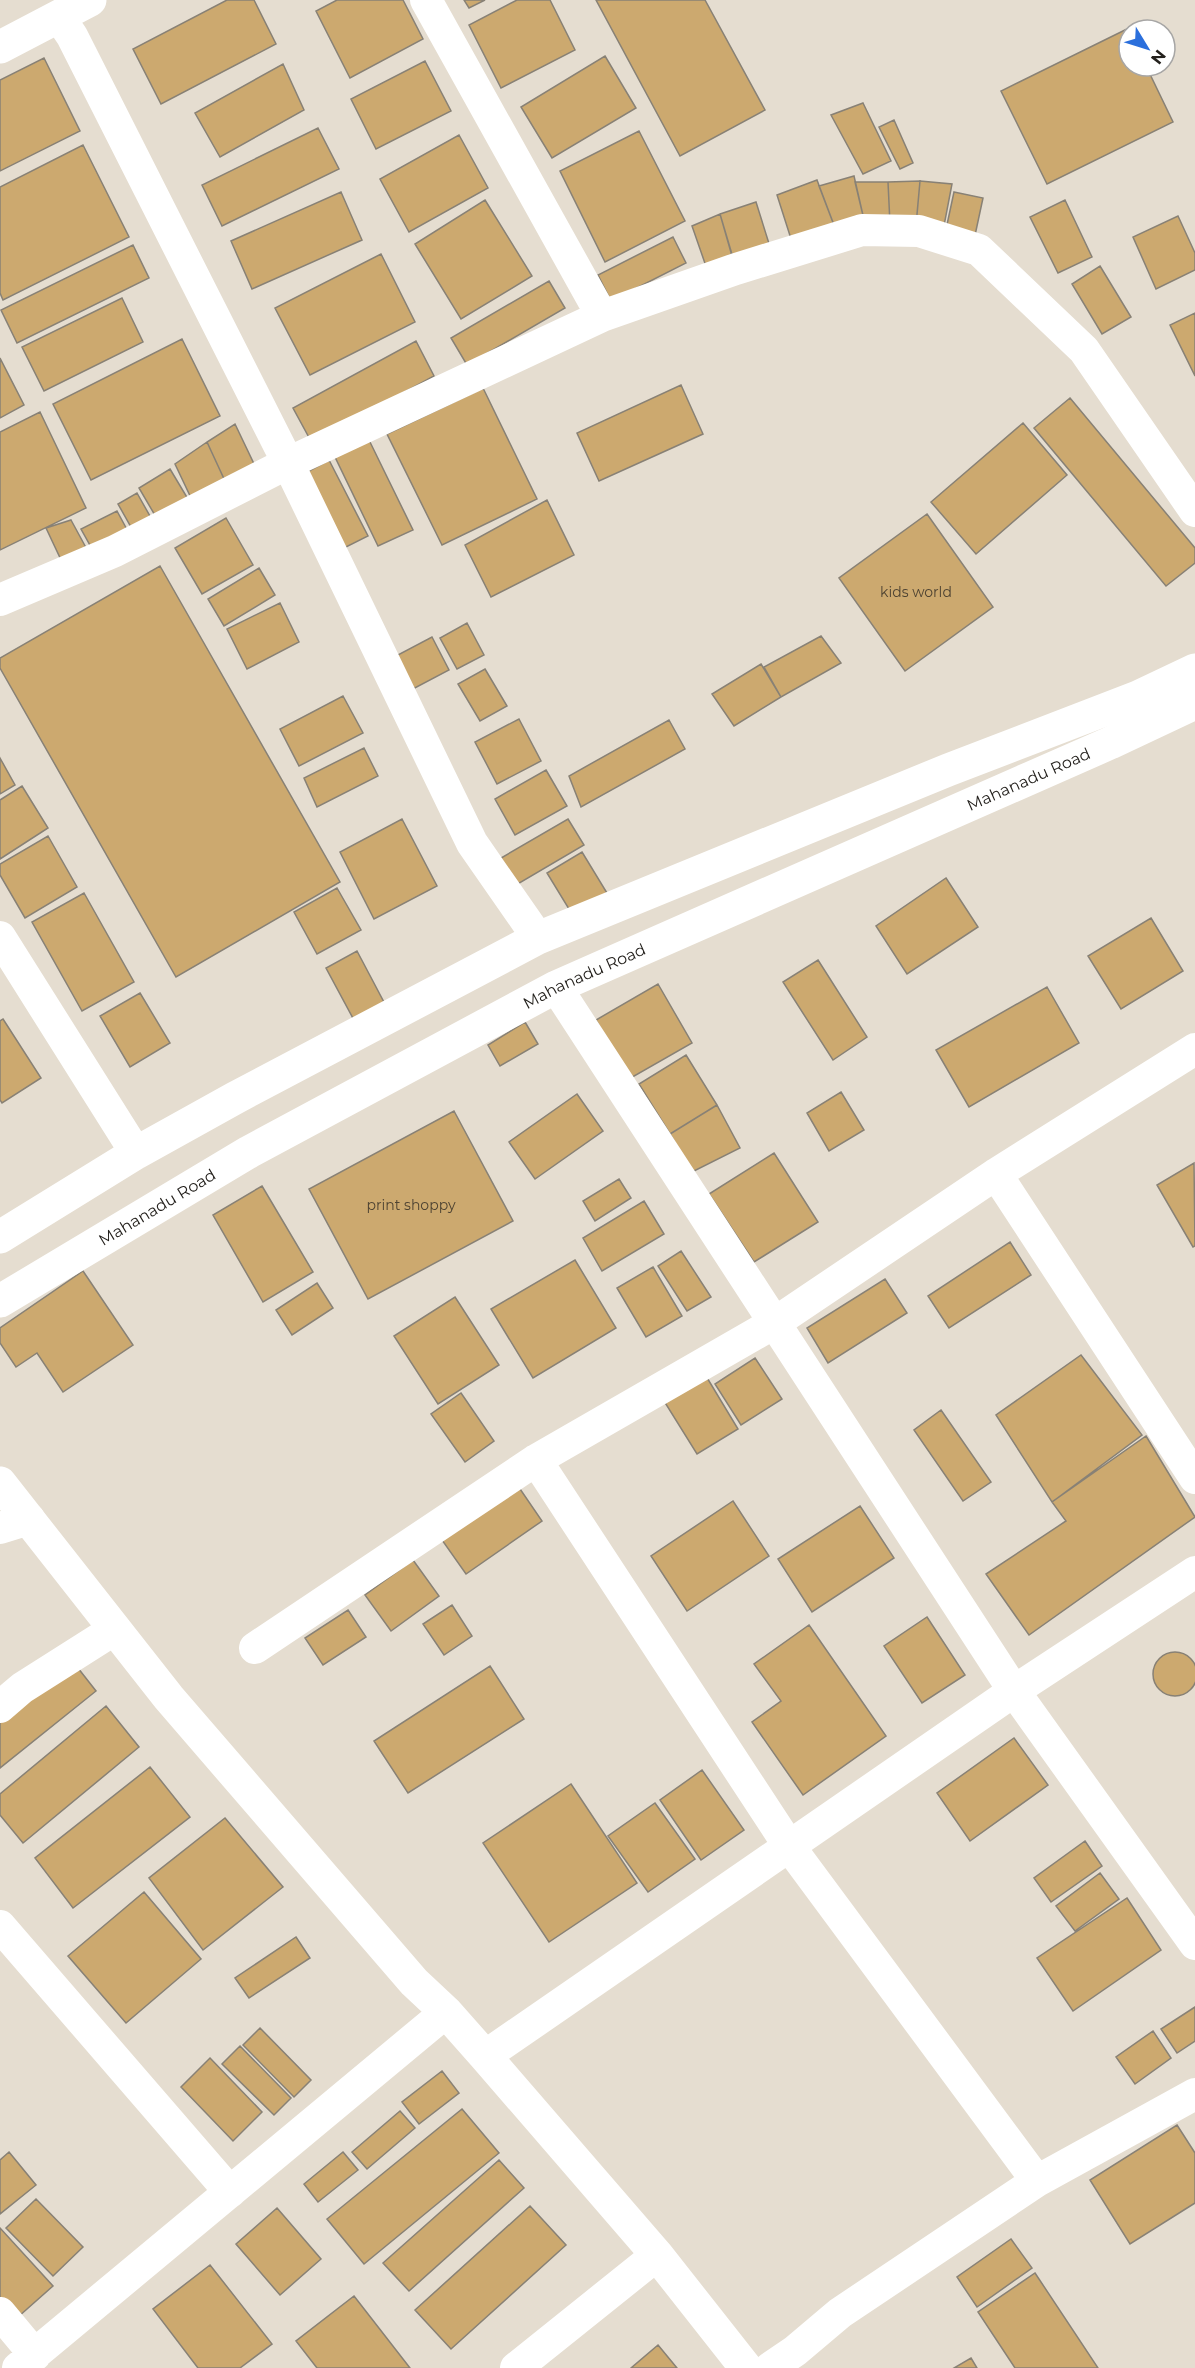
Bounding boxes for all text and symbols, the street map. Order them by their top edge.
north arrow [1117,18,1177,78]
text: N [1147,46,1170,68]
house number: kids world [880,583,952,601]
street label: Mahanadu Road [964,744,1093,815]
street label: Mahanadu Road [520,940,649,1013]
street label: Mahanadu Road [95,1165,219,1250]
house number: print shoppy [366,1196,456,1214]

